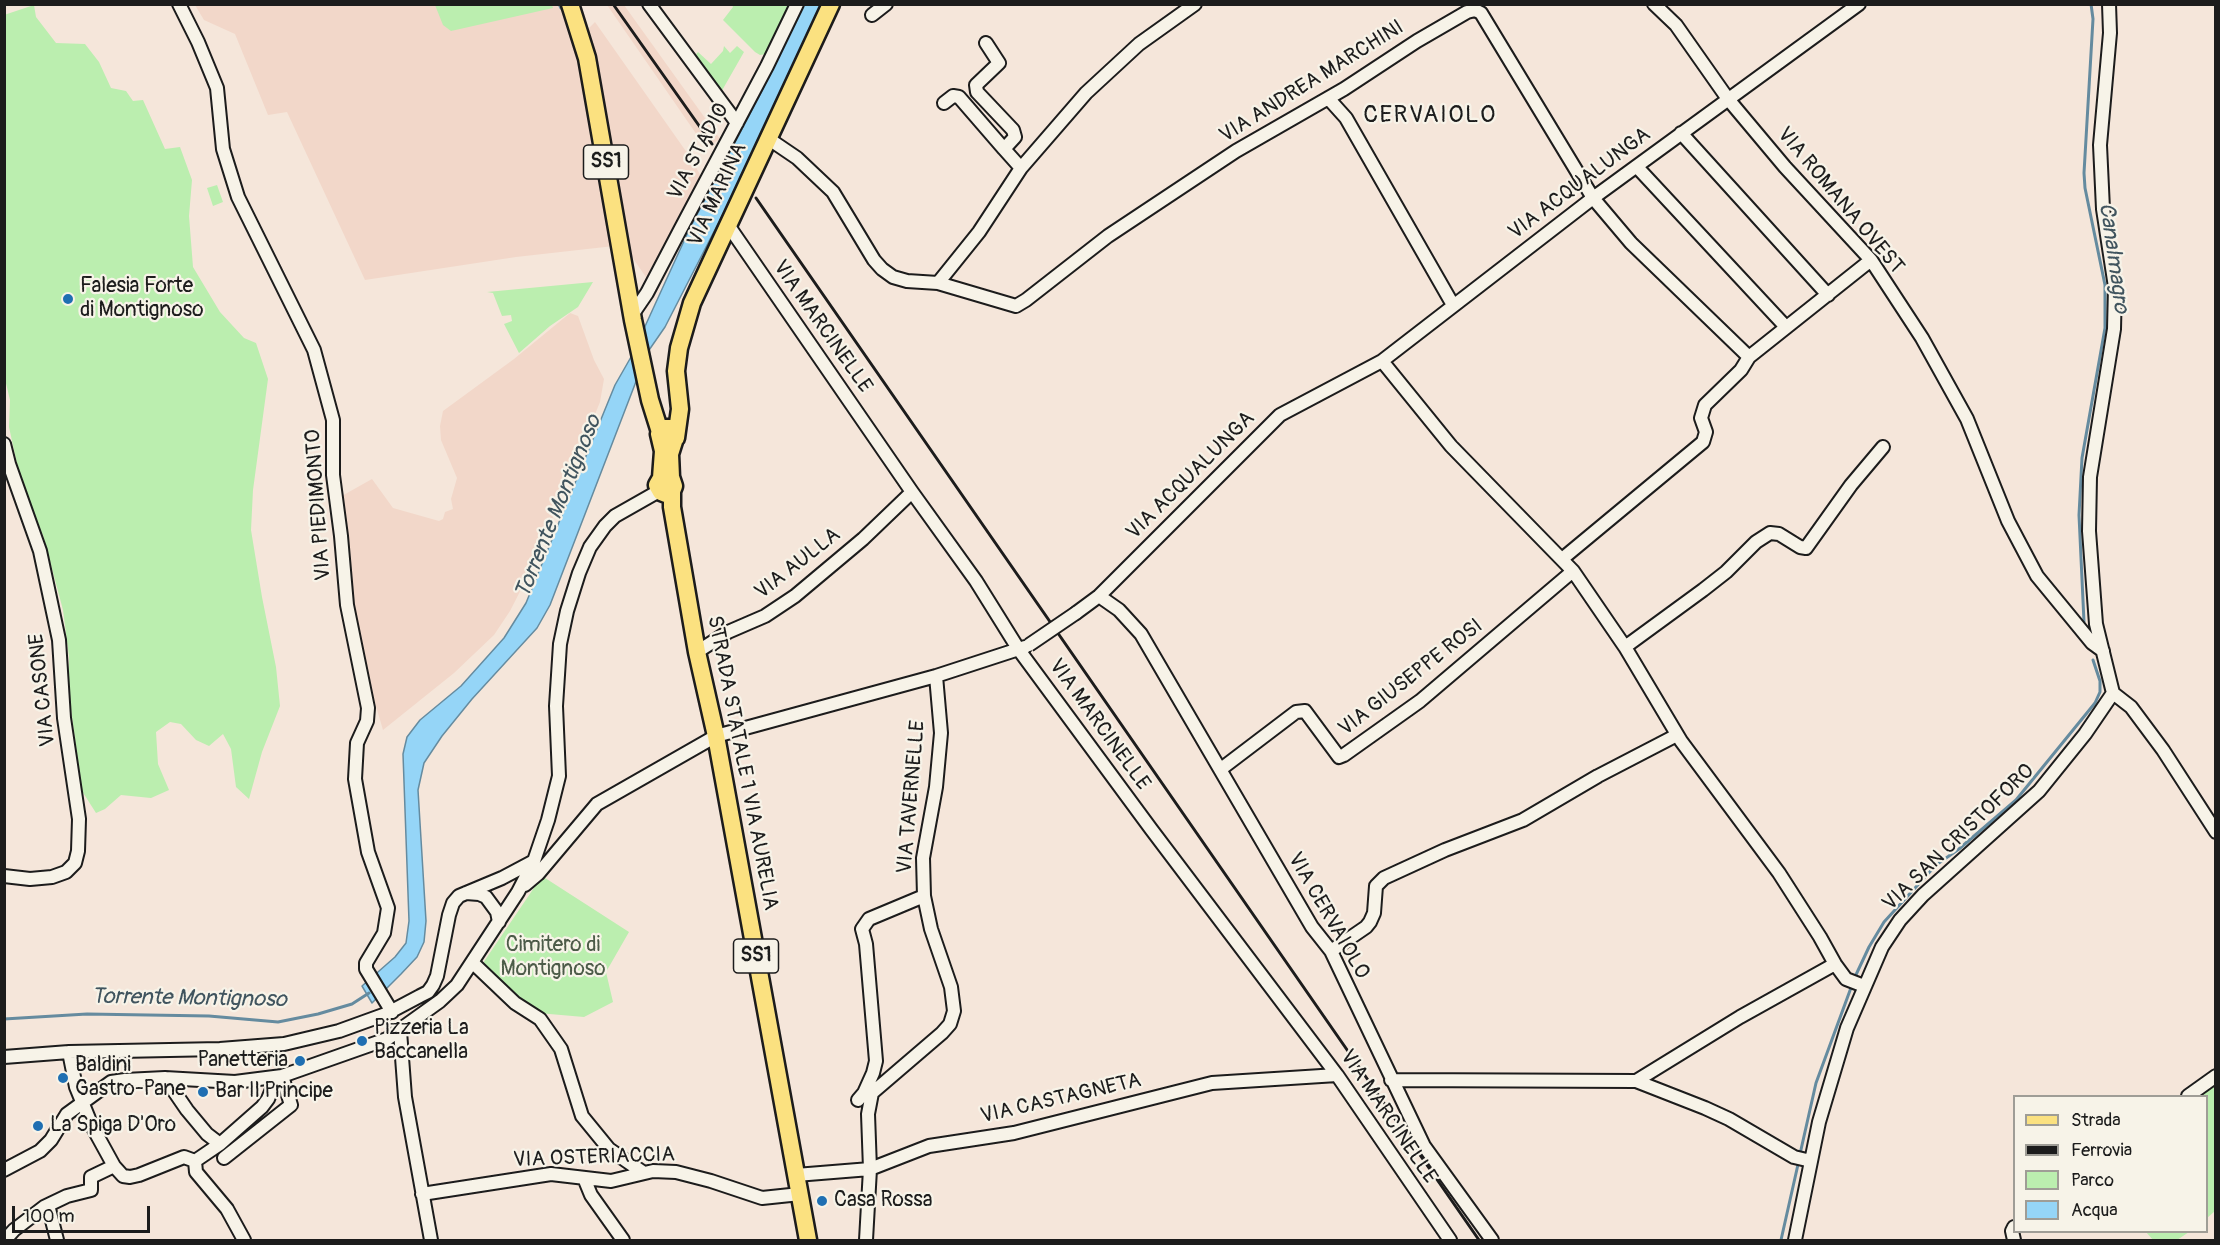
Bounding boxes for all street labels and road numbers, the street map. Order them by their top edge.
street label: VIA ANDREA MARCHINI [1215,15,1409,149]
street label: VIA STADIO [663,99,735,205]
street label: VIA ACQUALUNGA [1504,122,1656,246]
street label: VIA ROMANA OVEST [1771,122,1909,280]
street label: VIA MARINA [683,139,753,251]
road number: SS1 [584,145,628,179]
street label: VIA MARCINELLE [767,256,877,398]
street label: VIA ACQUALUNGA [1122,407,1260,545]
street label: VIA PIEDIMONTO [301,428,337,582]
street label: VIA AULLA [750,523,846,605]
street label: STRADA STATALE 1 VIA AURELIA [701,614,783,912]
street label: VIA GIUSEPPE ROSI [1334,614,1488,742]
street label: VIA CASONE [25,632,61,748]
street label: VIA MARCINELLE [1043,654,1155,796]
street label: VIA TAVERNELLE [893,719,931,875]
street label: VIA SAN CRISTOFORO [1878,759,2040,917]
street label: VIA CERVAIOLO [1282,848,1374,984]
road number: SS1 [734,939,778,973]
street label: VIA MARCINELLE [1334,1045,1442,1189]
street label: VIA CASTAGNETA [978,1068,1144,1130]
street label: VIA OSTERIACCIA [513,1143,675,1173]

